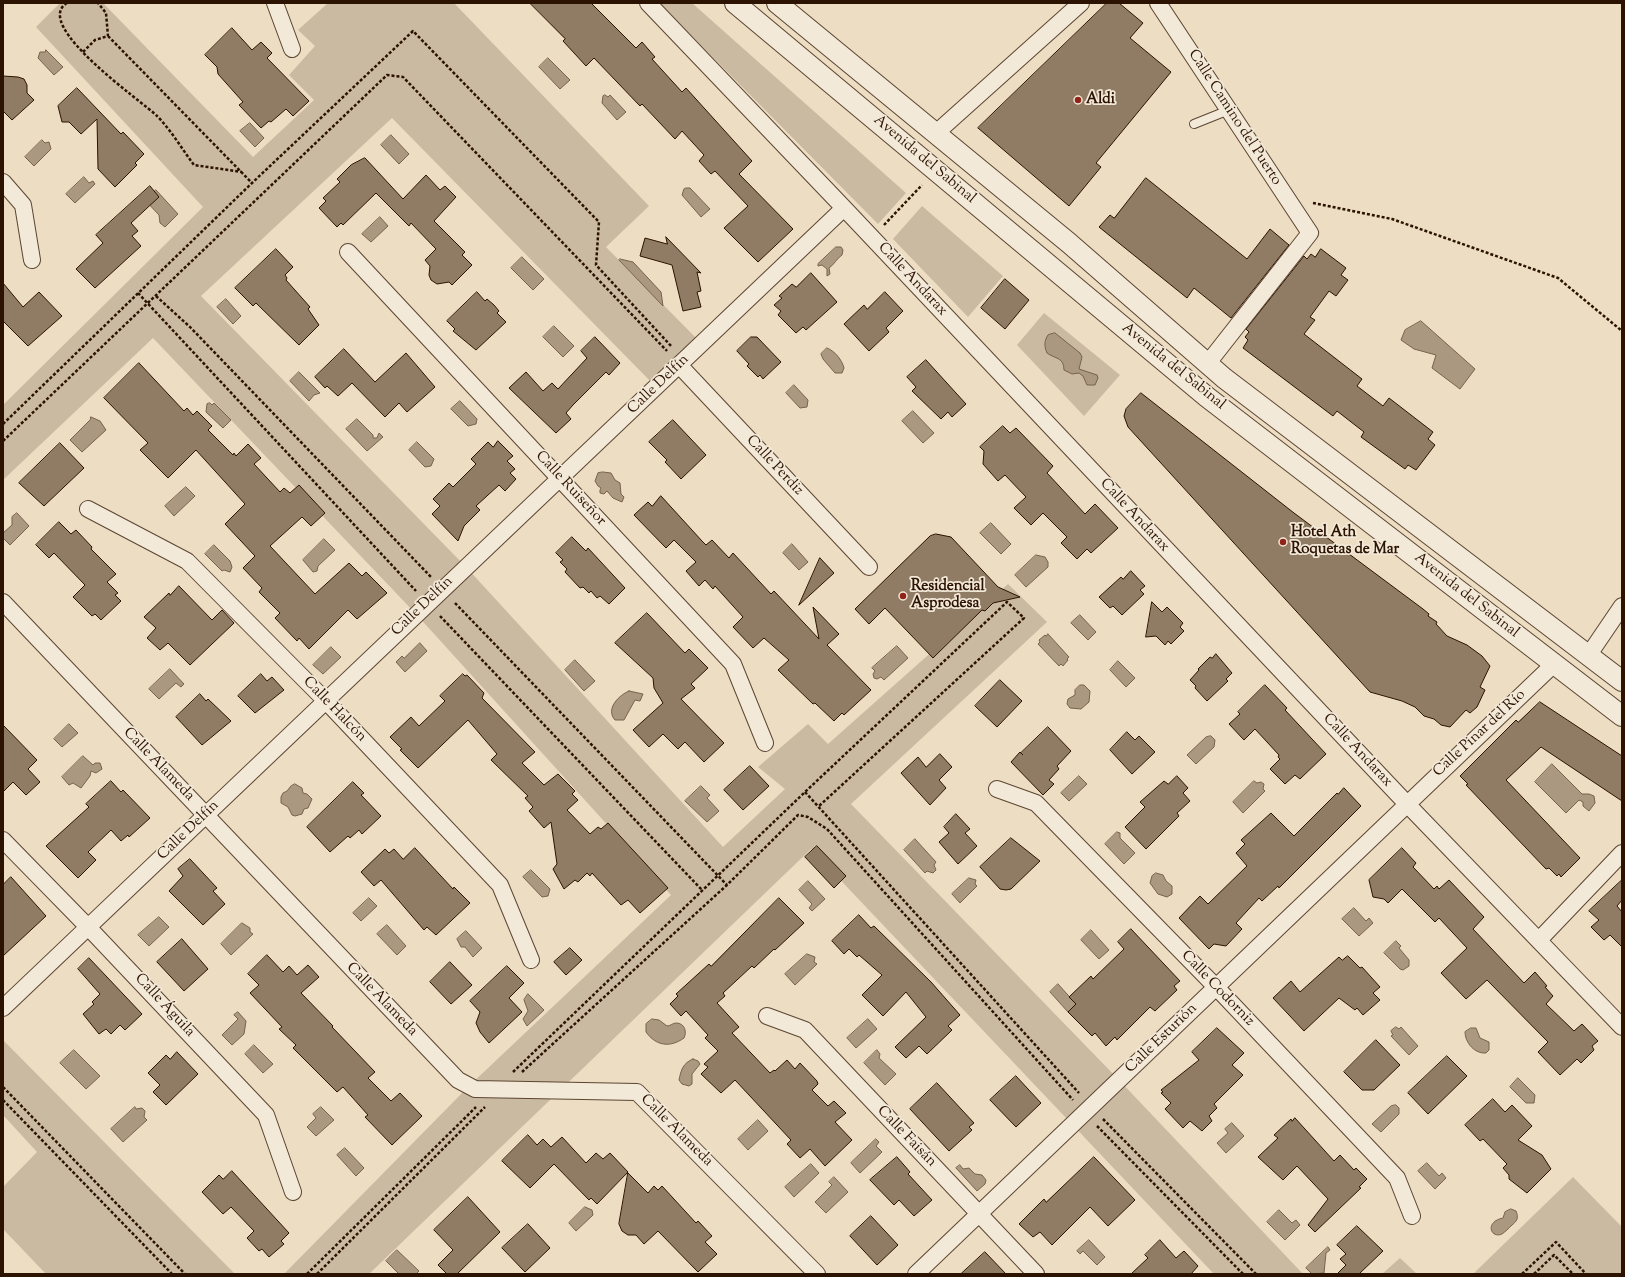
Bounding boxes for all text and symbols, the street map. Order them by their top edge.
street label: Calle Camino del Puerto [1183,47,1285,189]
place label: Aldi [1086,91,1115,109]
marker: Aldi [1073,95,1083,105]
street label: Avenida del Sabinal [869,112,979,208]
street label: Calle Andarax [873,239,951,321]
street label: Avenida del Sabinal [1118,320,1228,414]
street label: Calle Delfín [625,351,693,419]
street label: Calle Perdiz [741,432,807,500]
street label: Calle Ruiseñor [531,448,609,530]
street label: Calle Andarax [1095,475,1173,557]
place label: Hotel Ath Roquetas de Mar [1291,524,1399,559]
marker: Hotel Ath Roquetas de Mar [1278,537,1288,547]
street label: Avenida del Sabinal [1410,549,1522,643]
street label: Calle Delfín [389,573,457,641]
place label: Residencial Asprodesa [911,578,985,613]
marker: Residencial Asprodesa [898,591,908,601]
street label: Calle Halcón [298,674,370,746]
street label: Calle Pinar del Río [1430,687,1530,781]
street label: Calle Andarax [1318,710,1396,792]
street label: Calle Alameda [118,725,198,805]
street label: Calle Delfín [155,797,223,865]
street label: Calle Codorniz [1176,947,1258,1031]
street label: Calle Alameda [341,960,421,1040]
street label: Calle Águila [130,970,198,1042]
street label: Calle Esturión [1122,1000,1202,1078]
street label: Calle Alameda [636,1091,716,1171]
street label: Calle Faisán [872,1103,940,1171]

